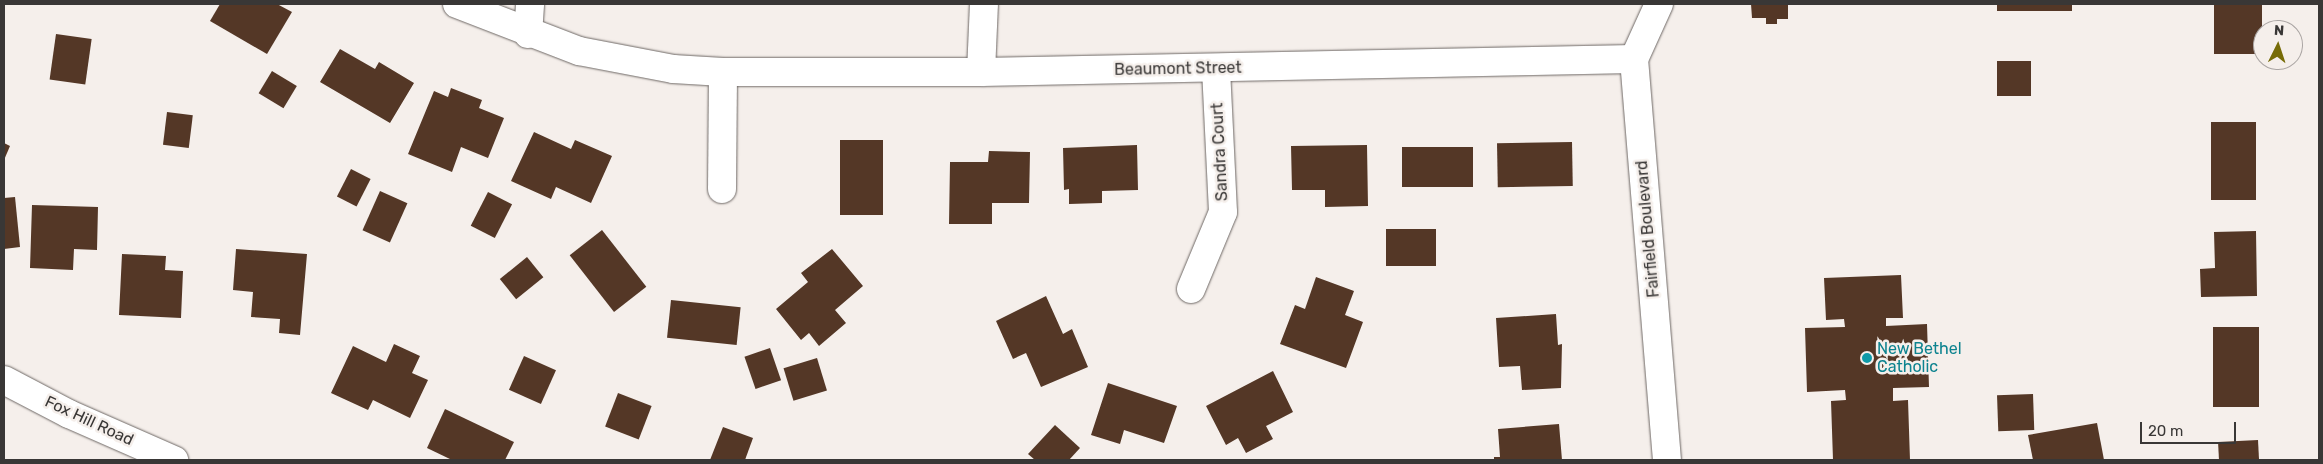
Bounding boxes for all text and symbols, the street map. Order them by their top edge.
north arrow [2253,20,2303,70]
text: N [2273,22,2285,39]
street label: Beaumont Street [1114,58,1242,80]
street label: Sandra Court [1208,102,1232,202]
street label: Fairfield Boulevard [1632,160,1664,298]
place label: New Bethel Catholic [1877,339,1962,377]
marker: New Bethel Catholic [1861,352,1873,364]
street label: Fox Hill Road [42,392,136,450]
scale bar [2143,412,2239,444]
text: 20 m [2148,422,2183,440]

